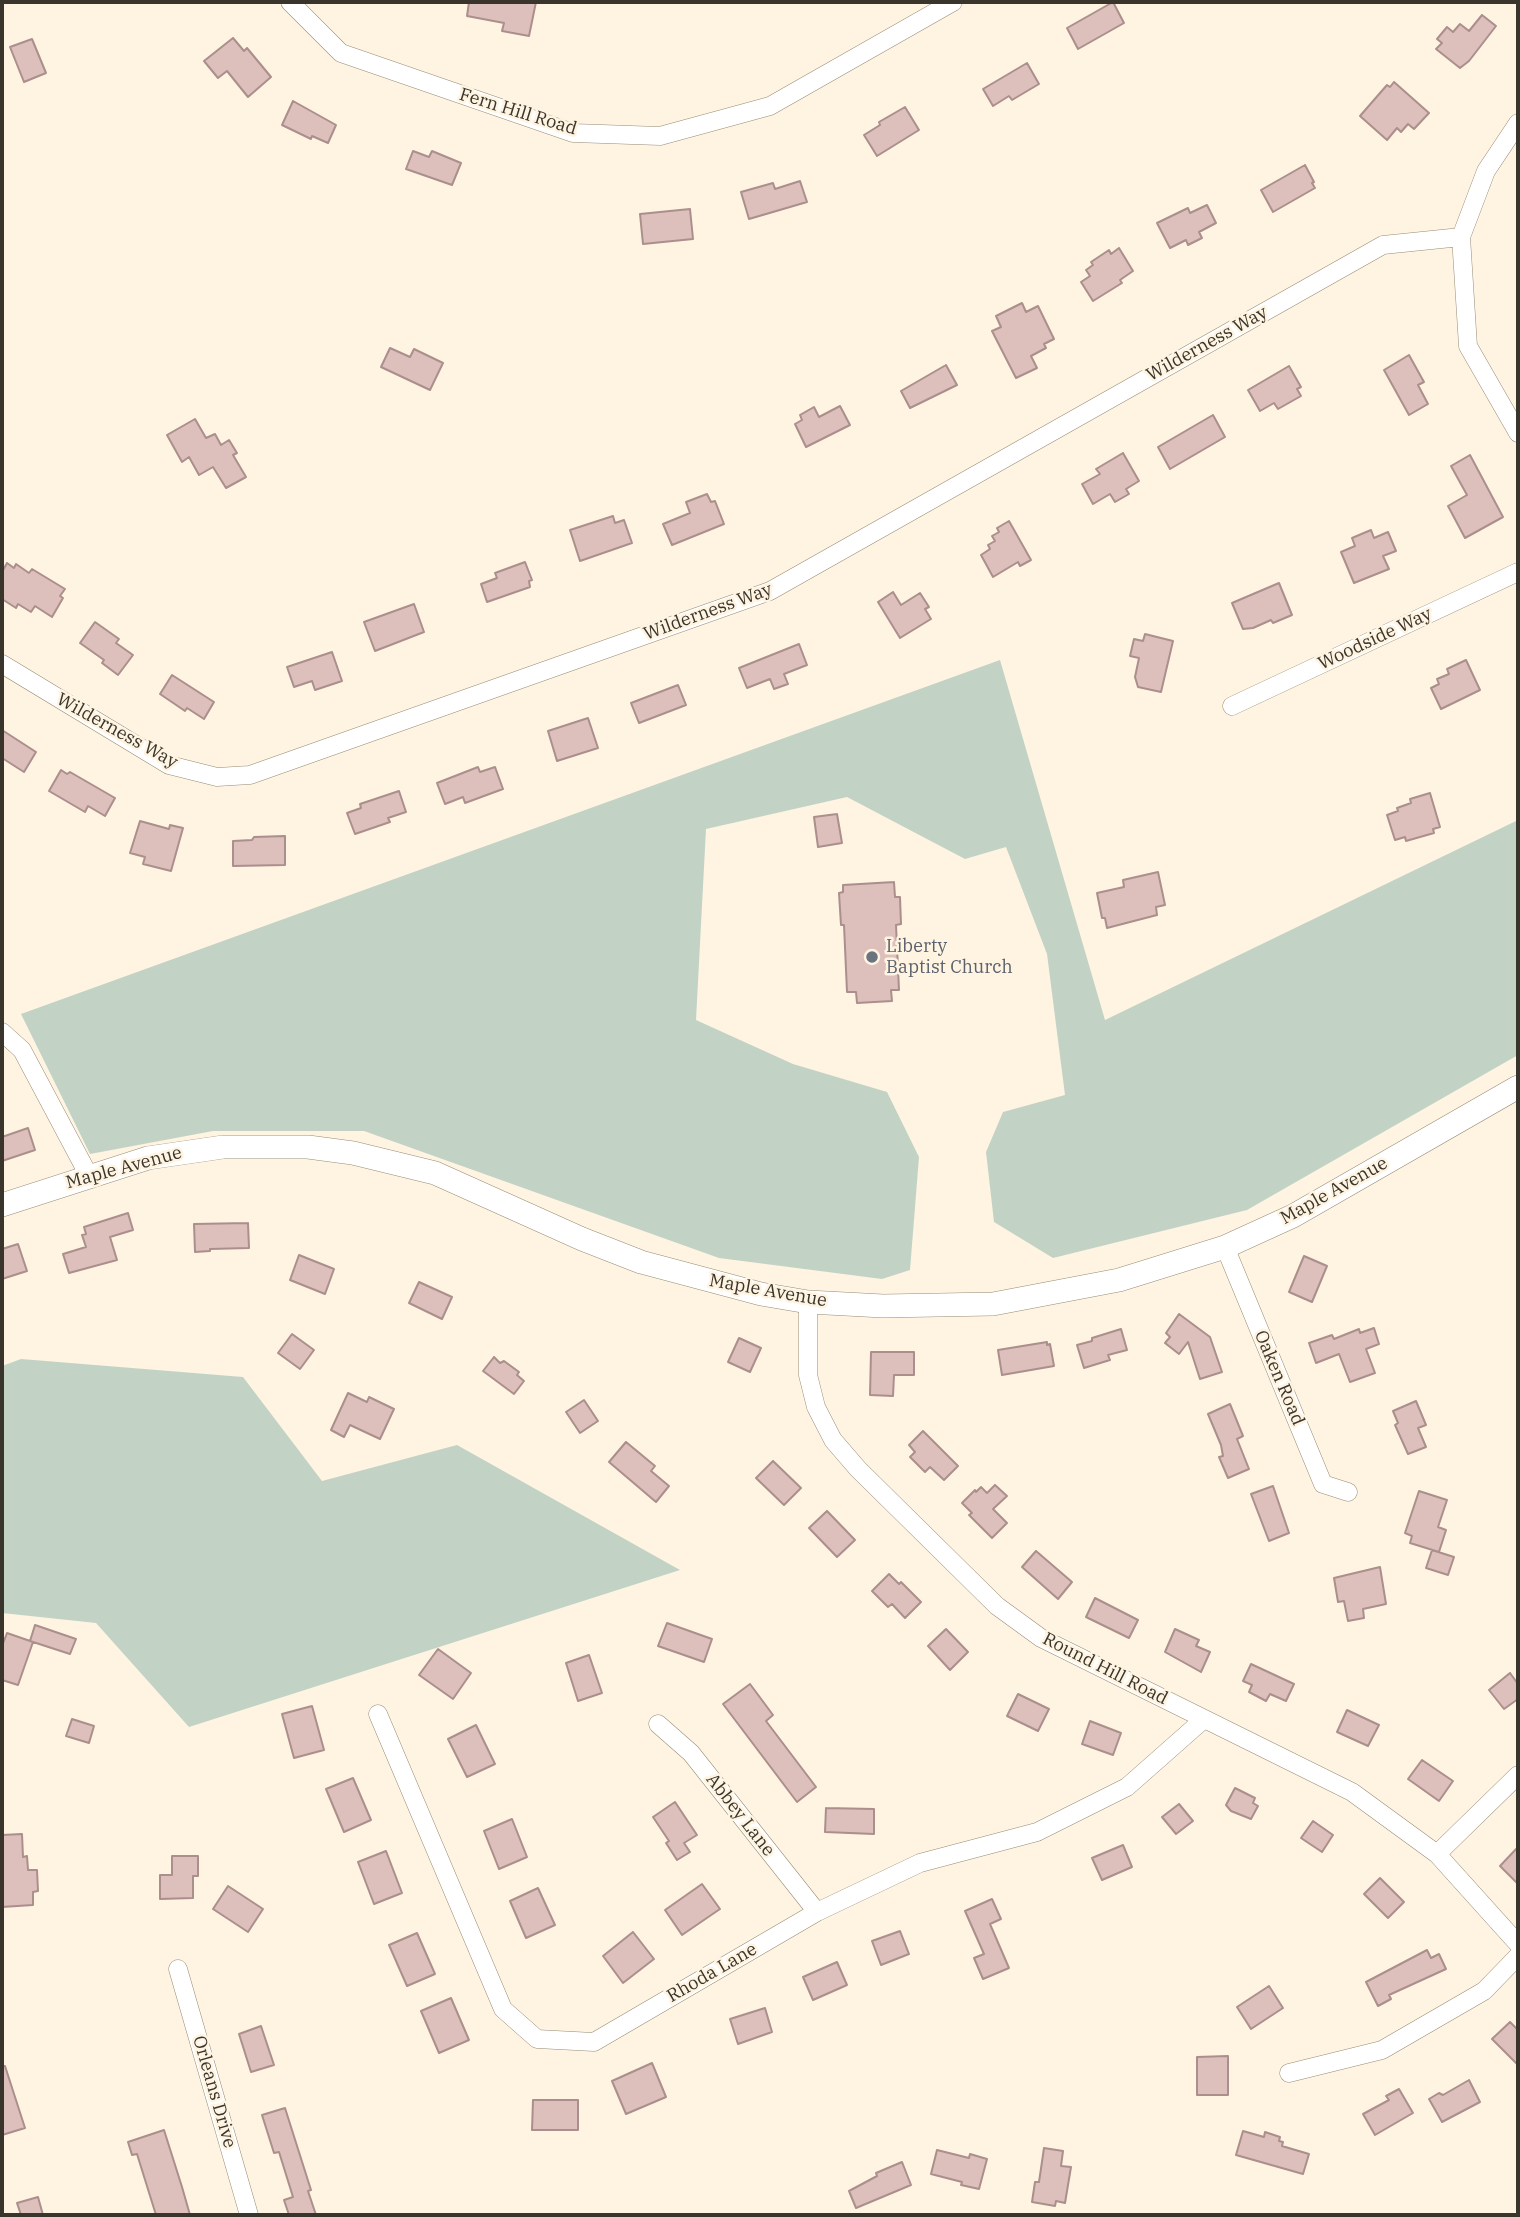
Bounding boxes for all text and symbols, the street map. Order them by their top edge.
street label: Fern Hill Road [457,84,579,140]
street label: Wilderness Way [1143,302,1271,386]
street label: Wilderness Way [641,579,775,645]
street label: Woodside Way [1315,603,1435,675]
street label: Wilderness Way [53,689,181,773]
place label: Liberty Baptist Church [886,936,1013,978]
marker: Liberty Baptist Church [864,949,880,965]
street label: Maple Avenue [64,1142,184,1194]
street label: Maple Avenue [1277,1153,1391,1229]
street label: Maple Avenue [708,1270,828,1312]
street label: Oaken Road [1249,1327,1309,1429]
street label: Round Hill Road [1039,1628,1171,1710]
street label: Abbey Lane [701,1769,779,1861]
street label: Rhoda Lane [663,1939,761,2007]
street label: Orleans Drive [188,2033,240,2151]

